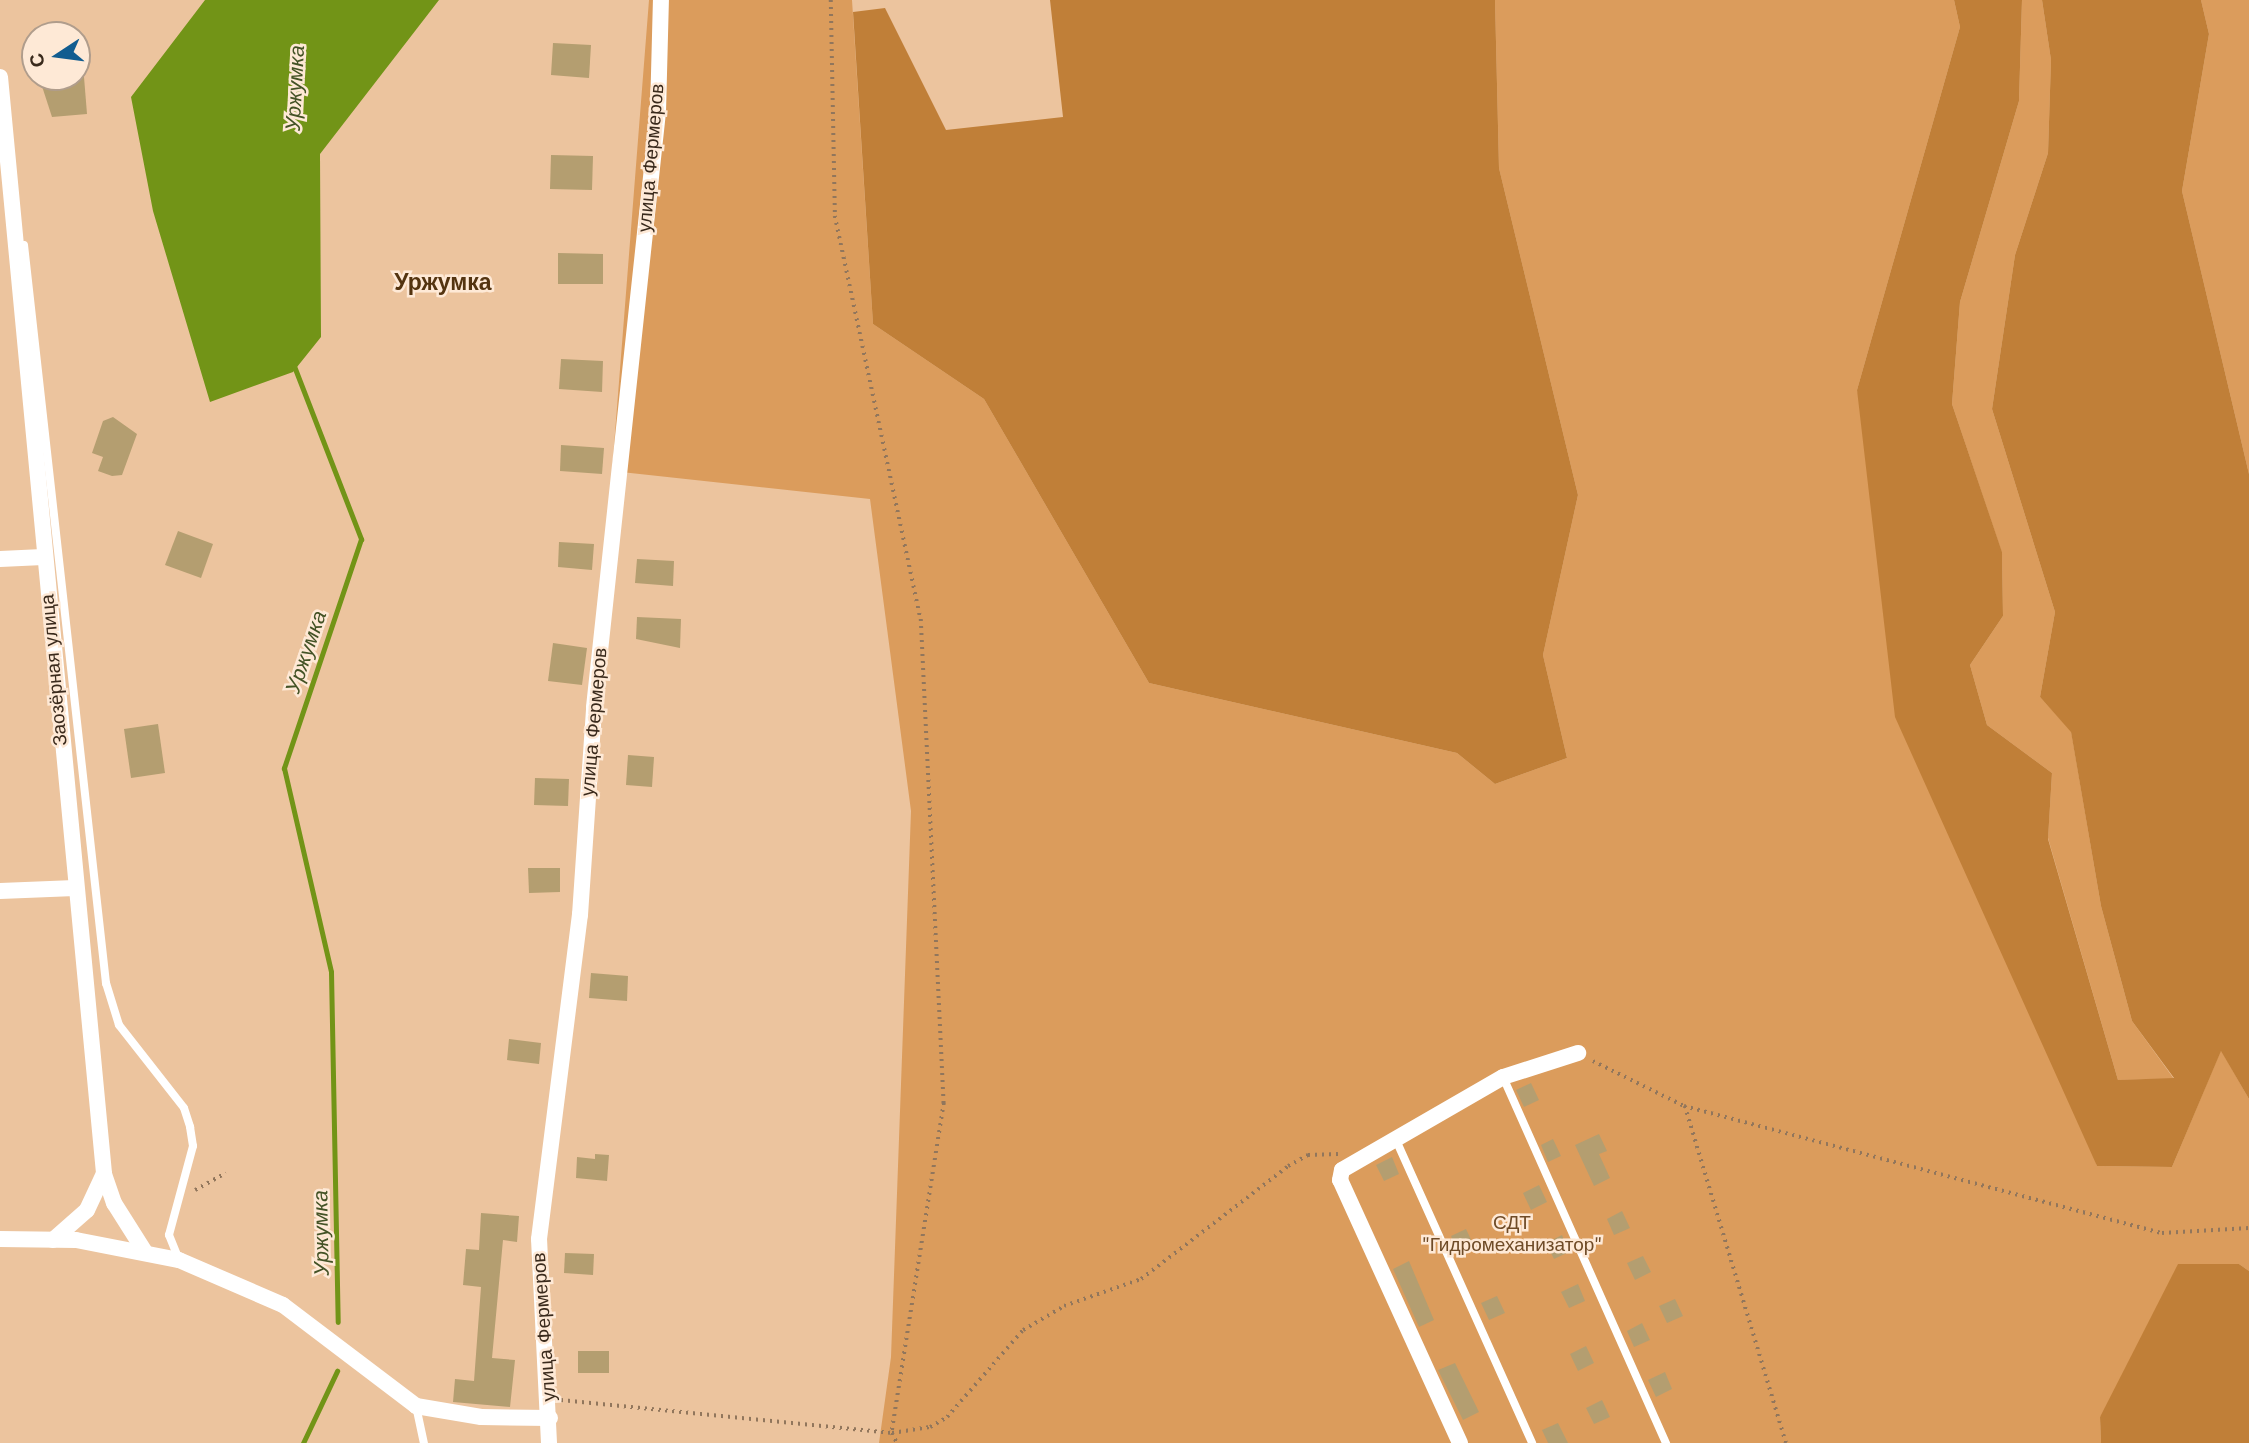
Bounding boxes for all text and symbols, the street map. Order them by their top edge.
north arrow [21,21,91,91]
water label: Уржумка [280,44,310,132]
text: С [24,51,50,70]
street label: улица Фермеров [633,83,669,233]
district label: Уржумка [394,269,492,297]
street label: Заозёрная улица [36,593,72,747]
water label: Уржумка [280,607,332,697]
street label: улица Фермеров [576,647,612,797]
water label: Уржумка [308,1190,334,1276]
park label: СДТ "Гидромеханизатор" [1422,1212,1602,1256]
street label: улица Фермеров [527,1252,561,1402]

